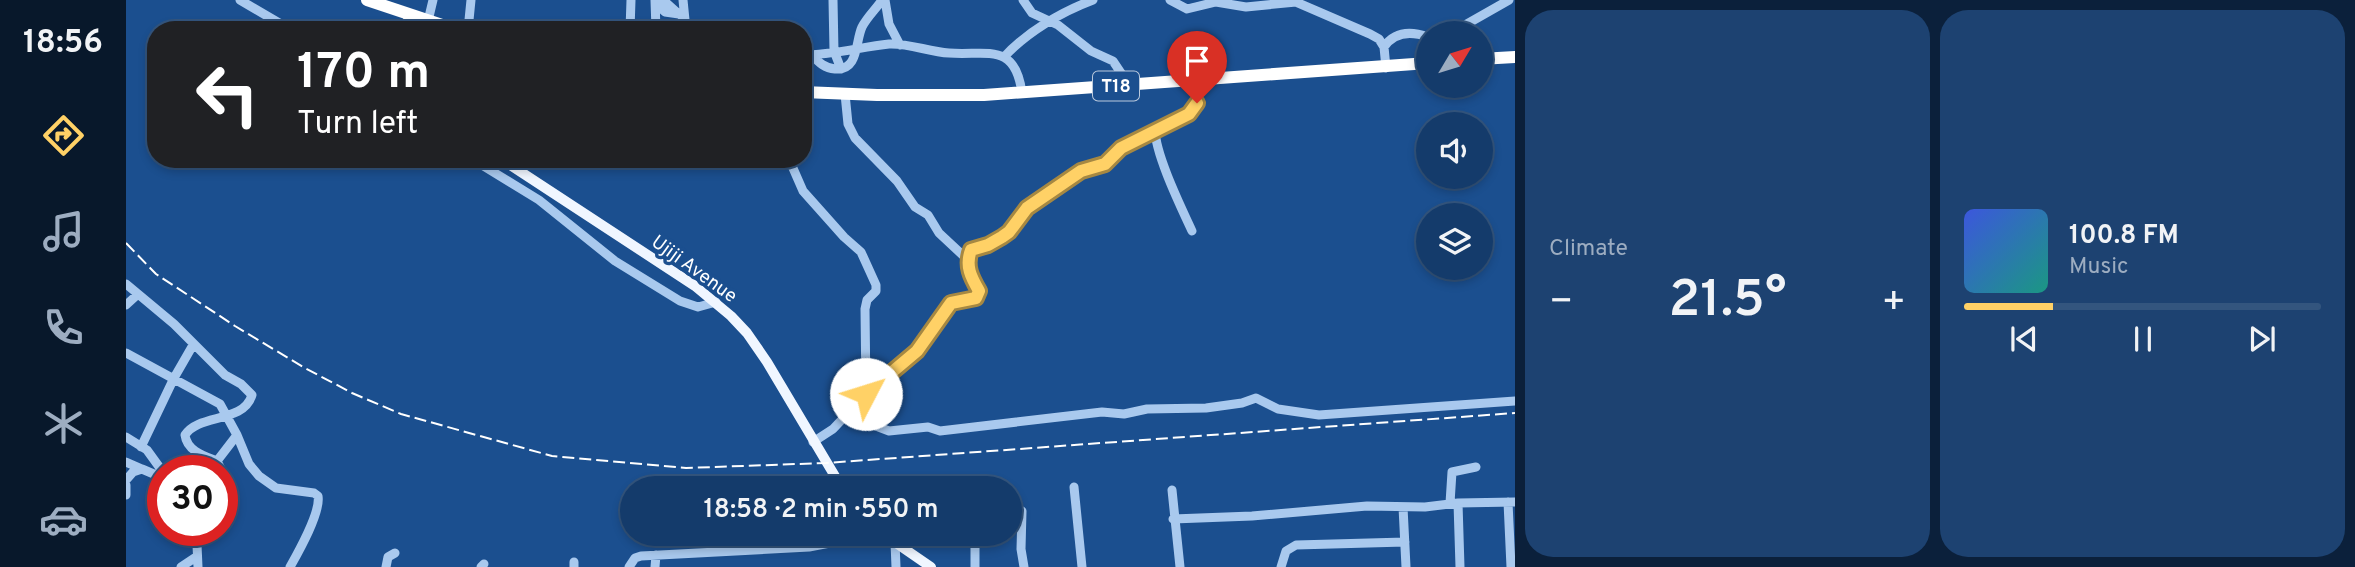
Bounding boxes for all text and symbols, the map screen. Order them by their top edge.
north arrow [1416,21,1493,98]
map controls [1416,21,1493,280]
text: 18:56 [23,24,103,64]
pin [1167,31,1227,103]
icon: arrive [1178,42,1216,80]
text: 170 m [297,44,430,106]
icon: left [182,49,273,140]
road number: T18 [1093,72,1139,100]
text: Turn left [297,105,418,145]
icon: directions [39,111,88,160]
button: sound [1416,112,1493,189]
button: layers [1416,203,1493,280]
icon: music [39,207,88,256]
text: 100.8 FM [2069,220,2179,253]
street label: Ujiji Avenue [646,230,741,309]
text: Climate [1549,235,1628,264]
text: Music [2069,253,2129,282]
text: 21.5° [1669,269,1786,335]
text: − [1549,279,1574,328]
text: + [1881,279,1906,328]
icon: phone [39,303,88,352]
icon: previous [2005,320,2043,358]
icon: pause [2124,320,2162,358]
icon: next [2243,320,2281,358]
position arrow [829,357,903,431]
icon: climate [39,399,88,448]
speed limit sign: 30 [147,455,238,546]
text: 18:58 · 2 min · 550 m [704,494,938,527]
icon: car [39,495,88,544]

